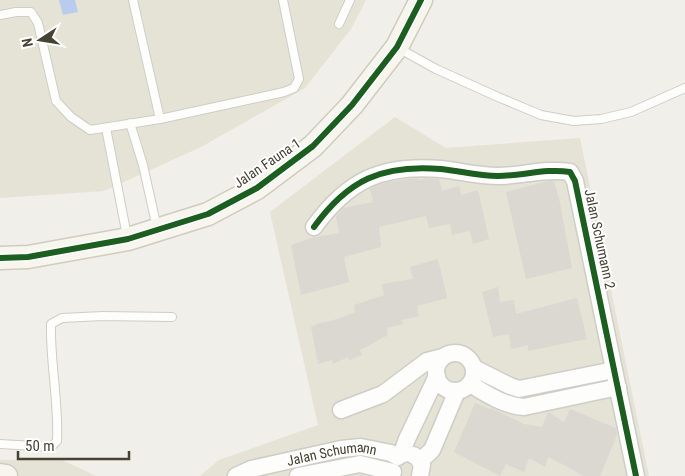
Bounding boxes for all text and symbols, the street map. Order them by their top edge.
north arrow [15,15,65,65]
text: N [19,37,36,49]
street label: Jalan Fauna 1 [231,135,303,191]
street label: Jalan Schumann 2 [582,188,618,290]
scale bar [18,428,129,460]
text: 50 m [25,437,55,455]
street label: Jalan Schumann [285,439,378,469]

